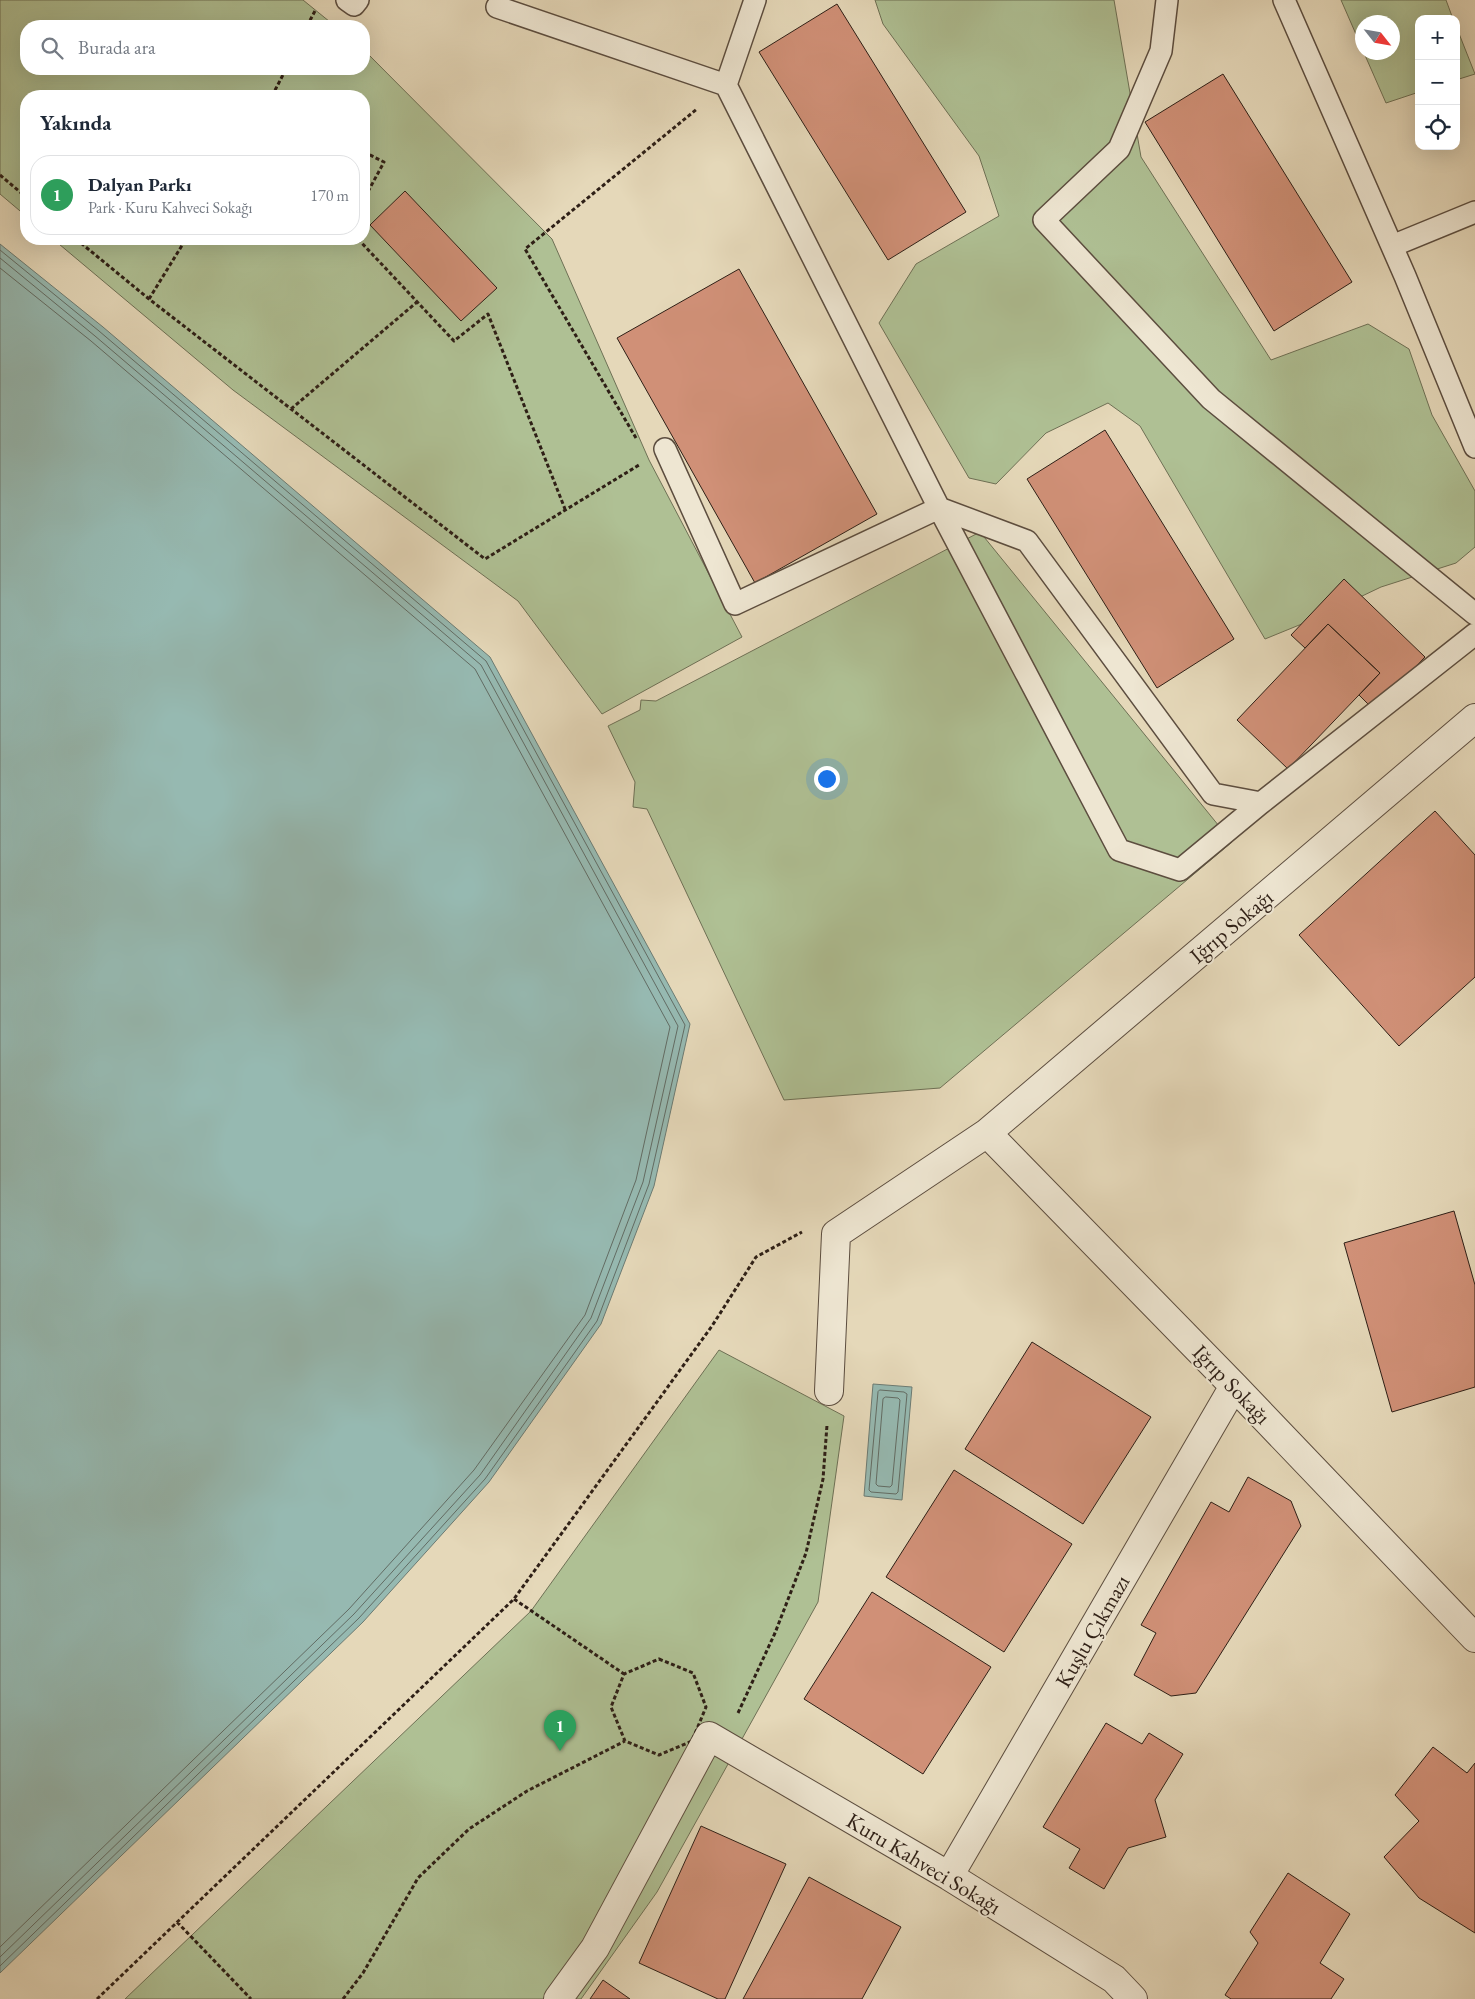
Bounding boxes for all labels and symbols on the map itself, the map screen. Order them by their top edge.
north arrow [1355,15,1400,60]
your location [814,766,840,792]
street label: Iğrıp Sokağı [1184,883,1279,970]
street label: Iğrıp Sokağı [1186,1338,1277,1431]
street label: Kuşlu Çıkmazı [1049,1570,1136,1693]
pin: 1 [544,1710,576,1751]
street label: Kuru Kahveci Sokağı [841,1806,1006,1921]

